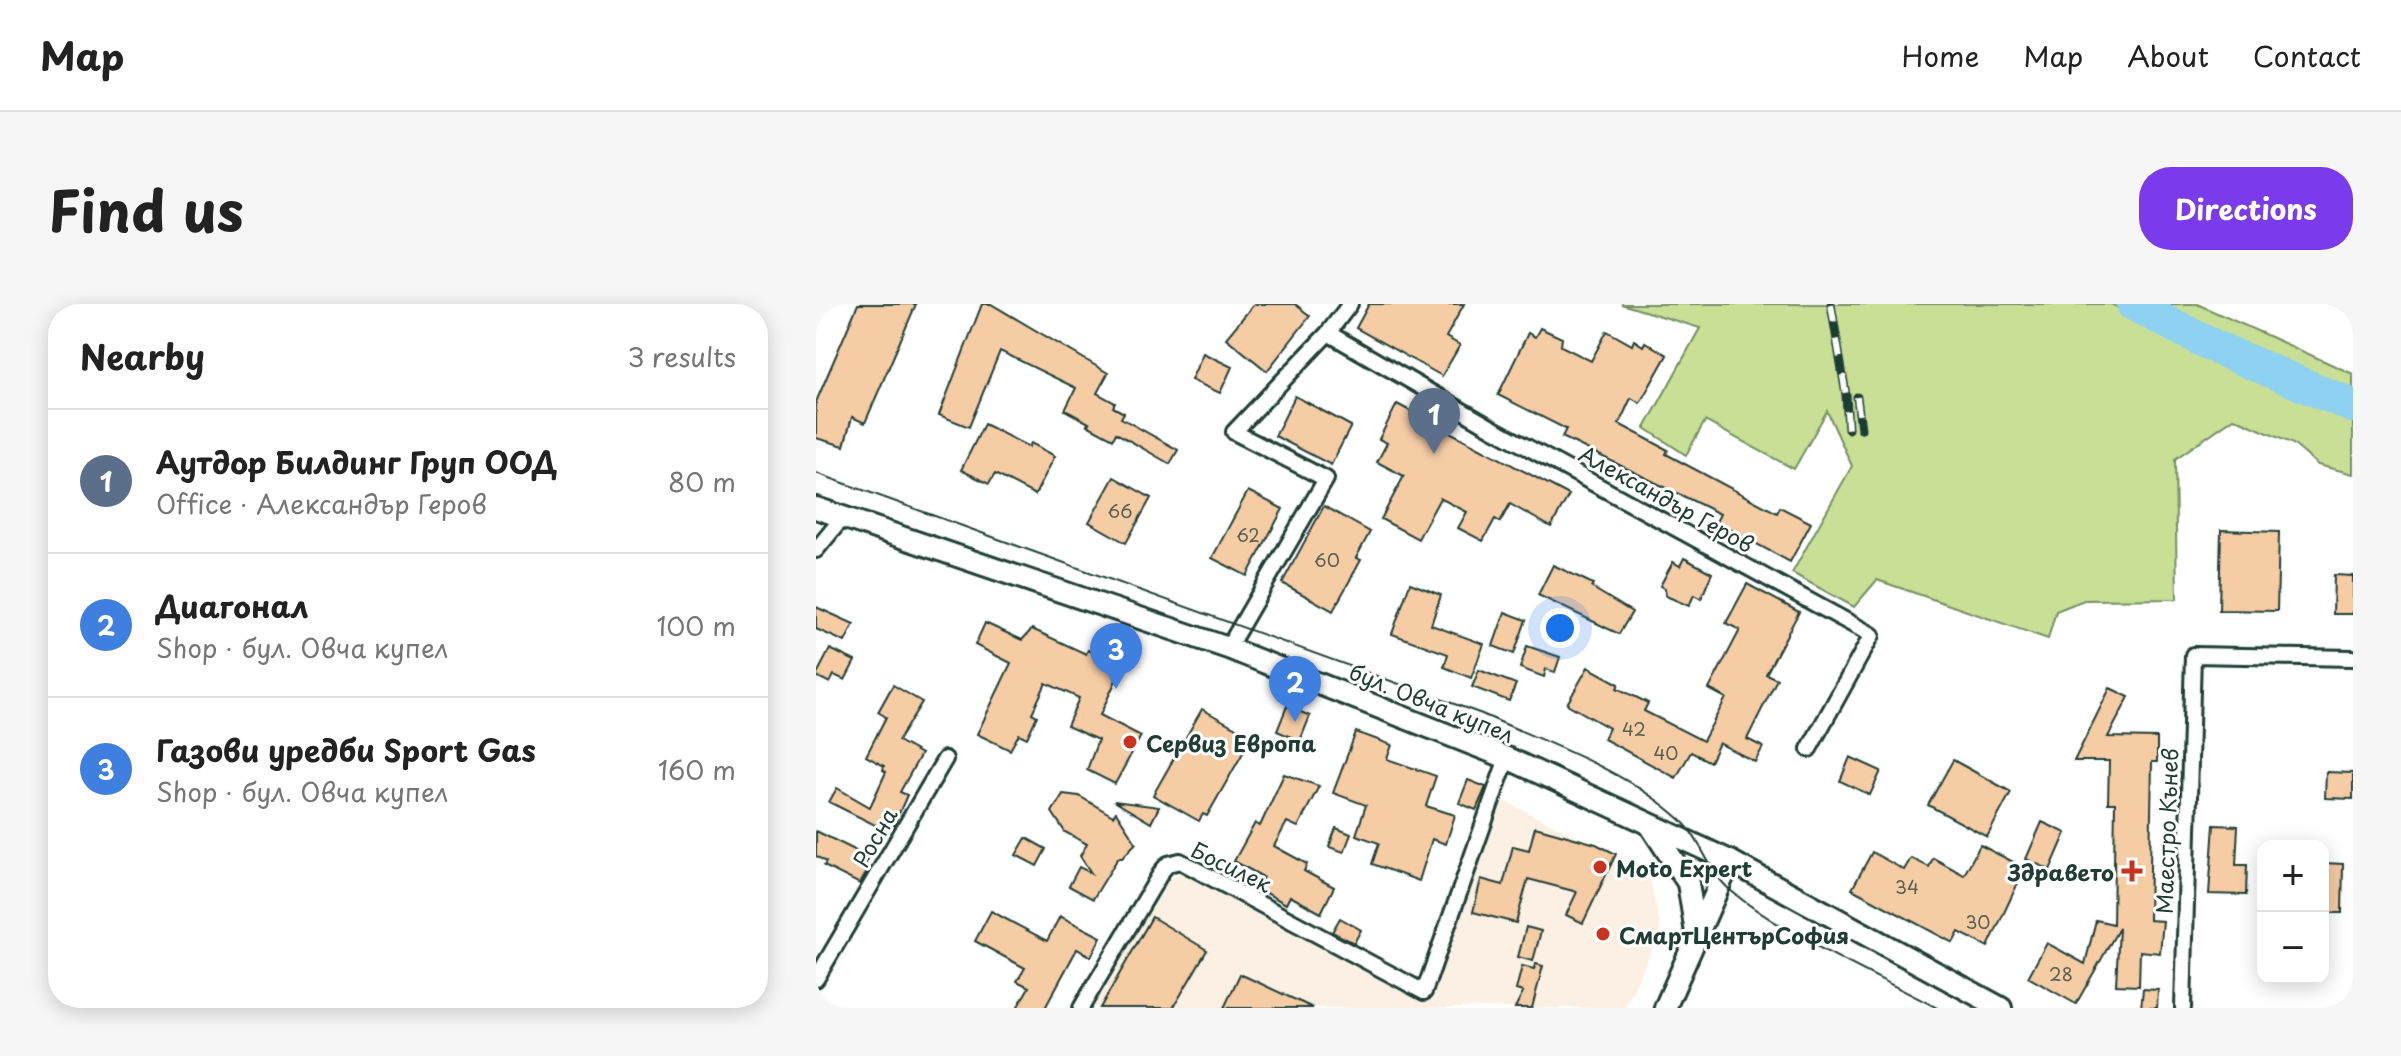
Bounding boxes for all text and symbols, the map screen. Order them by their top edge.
text: Map [40,27,124,84]
text: Home [1901,34,1979,77]
text: Map [2023,34,2083,77]
text: About [2127,34,2209,77]
text: Contact [2253,34,2361,77]
text: Find us [48,166,244,251]
button: Directions [2139,167,2353,250]
text: Nearby [80,330,205,382]
text: 3 results [628,337,736,376]
pin: 1 [1408,388,1460,454]
street label: Александър Геров [1574,436,1760,560]
text: Аутдор Билдинг Груп ООД [156,439,557,484]
text: 1 [100,462,112,501]
text: 80 m [668,462,736,501]
text: Office · Александър Геров [156,484,487,523]
house number: 66 [1108,497,1132,524]
house number: 62 [1236,521,1260,548]
house number: 60 [1314,546,1340,573]
text: Диагонал [156,583,309,628]
text: 2 [97,606,115,645]
text: 100 m [656,606,736,645]
your location [1540,608,1580,648]
pin: 3 [1090,623,1142,689]
text: Shop · бул. Овча купел [156,628,448,667]
street label: бул. Овча купел [1345,654,1519,750]
pin: 2 [1269,656,1321,722]
house number: 42 [1622,715,1646,742]
place label: Сервиз Европа [1146,726,1316,759]
text: Газови уредби Sport Gas [156,727,536,772]
marker: Сервиз Европа [1121,733,1139,751]
house number: 40 [1653,739,1679,766]
street label: Маестро Кънев [2147,748,2185,914]
text: 3 [97,750,115,789]
text: 160 m [658,750,736,789]
text: Shop · бул. Овча купел [156,772,448,811]
street label: Росна [844,801,904,873]
street label: Босилек [1186,832,1279,900]
map controls [2257,840,2329,984]
button: + [2257,840,2329,912]
place label: Moto Expert [1616,851,1753,884]
place label: Здравето [2007,855,2114,888]
marker: Moto Expert [1591,858,1609,876]
marker: Здравето [2121,860,2143,882]
house number: 34 [1895,873,1919,900]
house number: 30 [1965,908,1991,935]
button: − [2257,912,2329,984]
place label: СмартЦентърСофия [1619,918,1849,951]
marker: СмартЦентърСофия [1594,925,1612,943]
house number: 28 [2049,960,2073,987]

